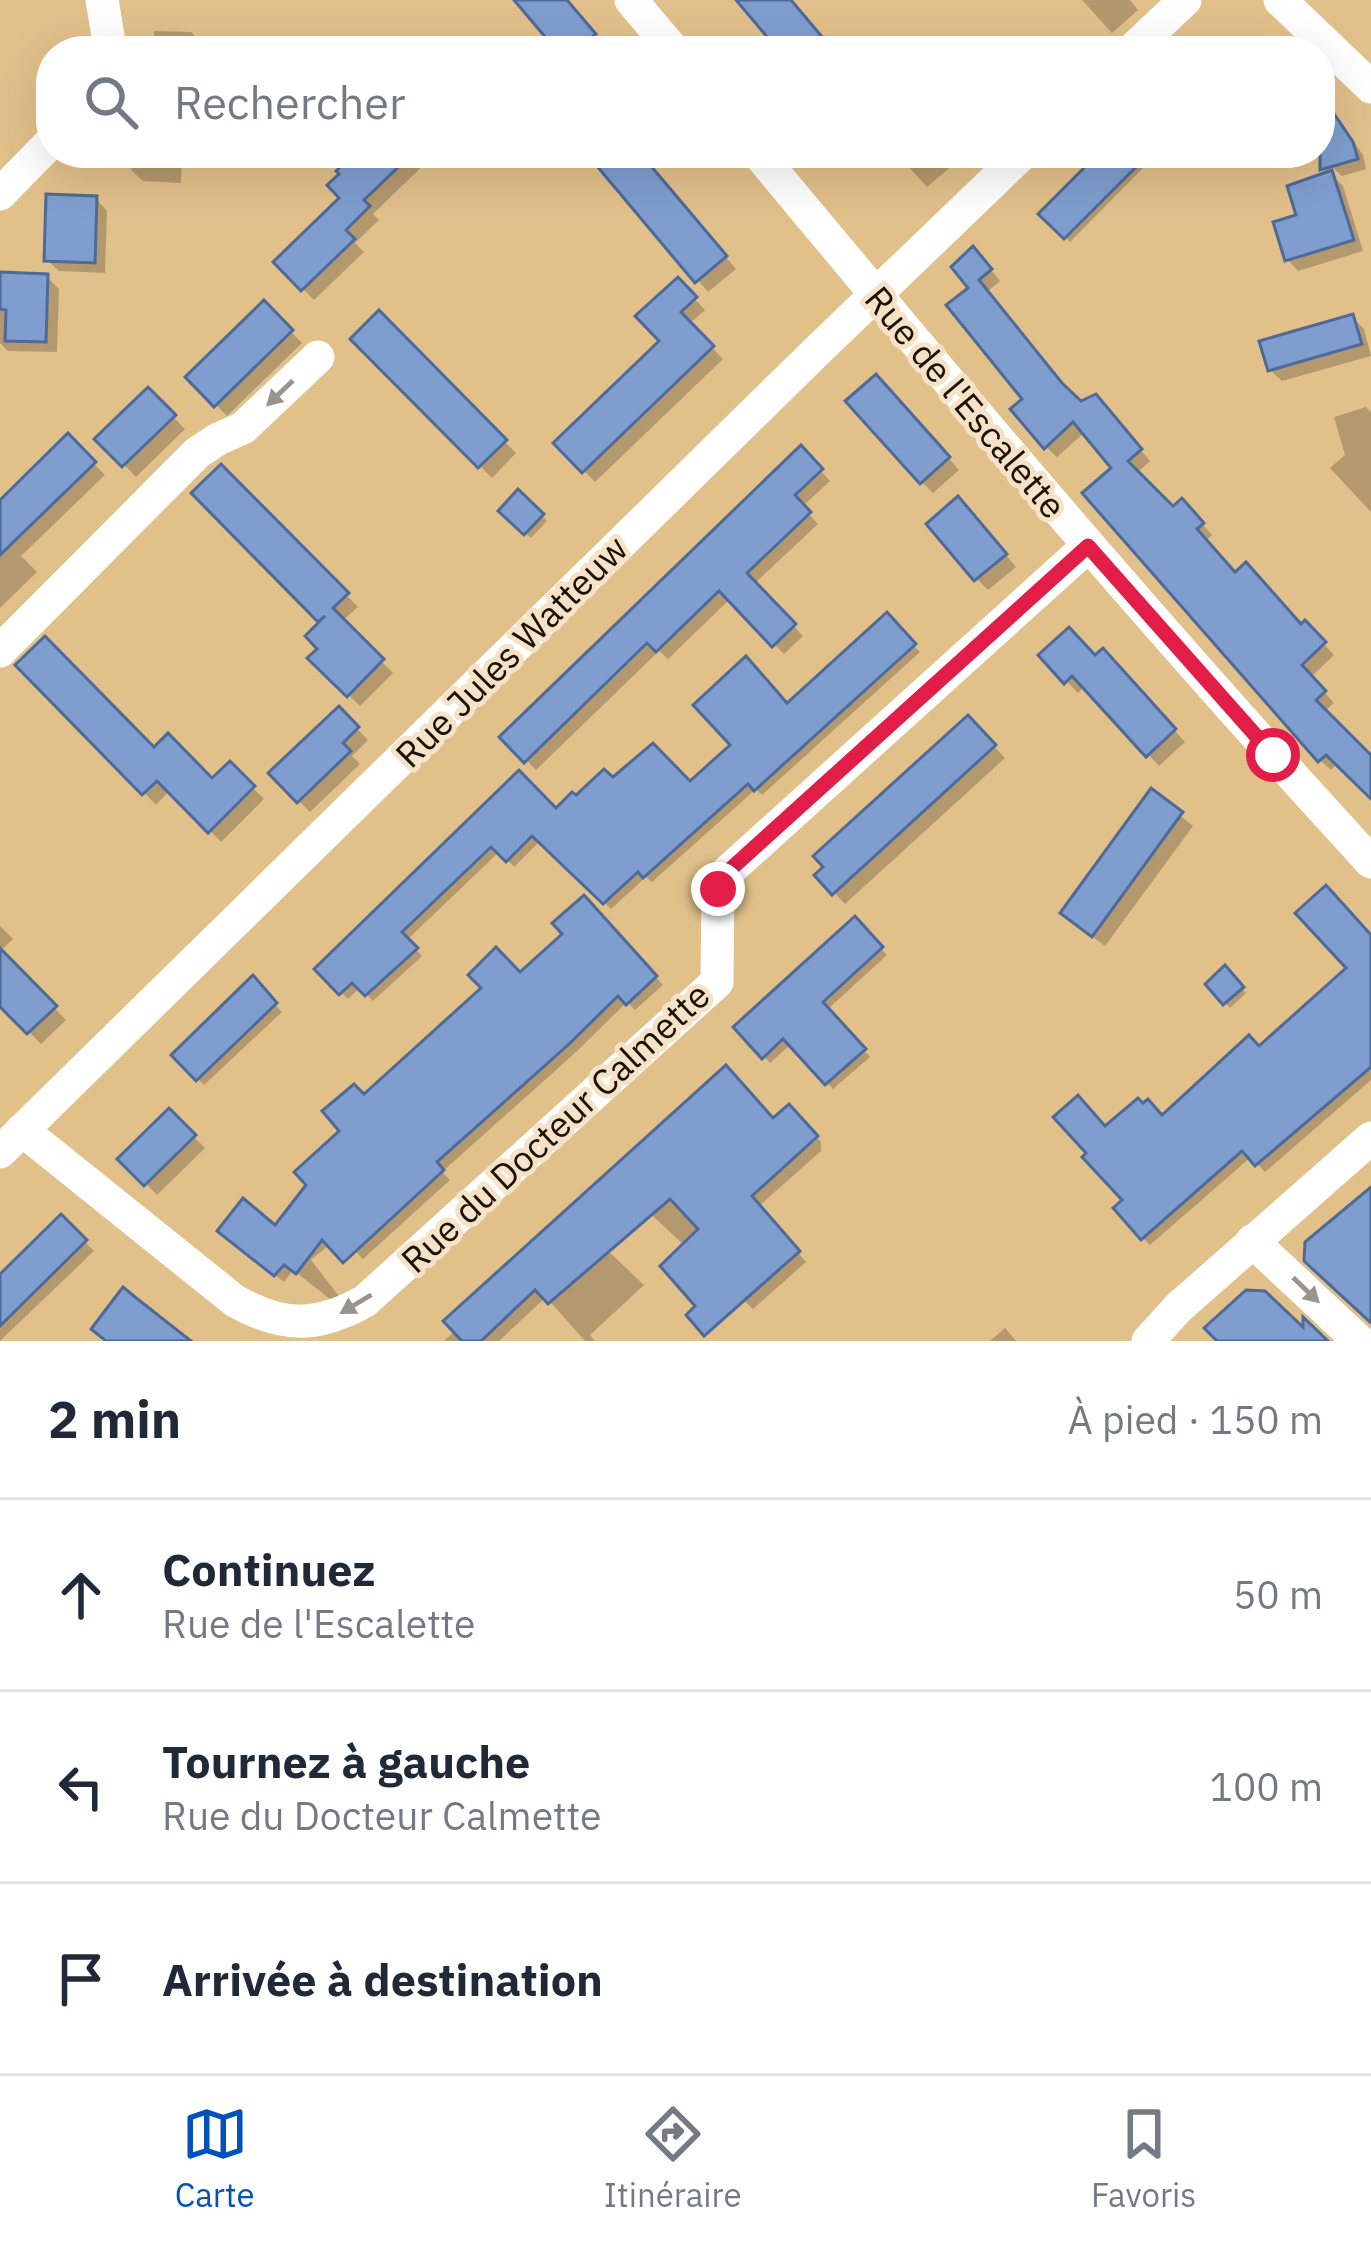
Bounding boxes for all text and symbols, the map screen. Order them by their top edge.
search box [36,36,1335,168]
icon: search [78,69,144,135]
text: Rechercher [174,73,405,131]
street label: Rue de l'Escalette [855,276,1077,528]
one-way arrow [266,378,295,406]
street label: Rue Jules Watteuw [385,525,637,777]
route start [1246,728,1300,782]
route end [691,862,745,916]
street label: Rue du Docteur Calmette [391,972,719,1282]
one-way arrow [1291,1276,1320,1304]
one-way arrow [339,1293,373,1314]
text: 2 min [48,1386,181,1452]
text: À pied · 150 m [1068,1394,1323,1445]
text: Continuez [162,1540,376,1598]
icon: ahead [48,1562,114,1628]
text: 50 m [1233,1569,1323,1620]
text: Rue de l'Escalette [162,1598,475,1649]
text: Tournez à gauche [162,1732,530,1790]
icon: left [48,1754,114,1820]
text: 100 m [1210,1761,1323,1812]
text: Rue du Docteur Calmette [162,1790,601,1841]
icon: arrive [48,1946,114,2012]
text: Arrivée à destination [162,1950,603,2008]
tab: Carte [175,2101,255,2216]
tab: Itinéraire [604,2101,742,2216]
tab: Favoris [1091,2101,1196,2216]

